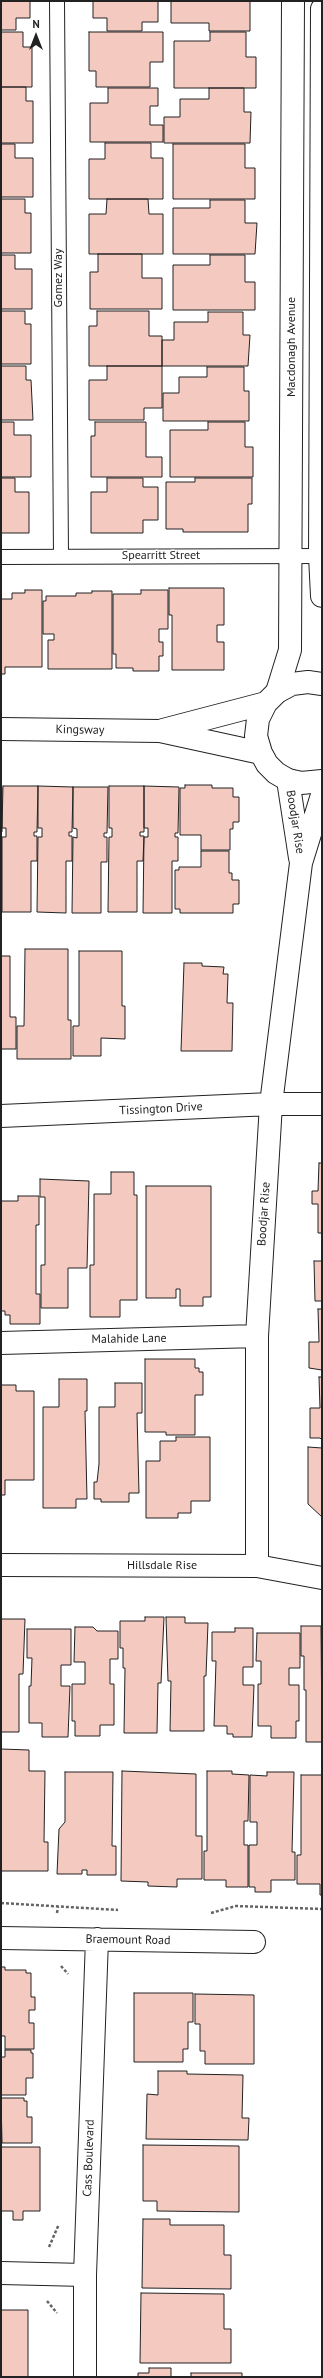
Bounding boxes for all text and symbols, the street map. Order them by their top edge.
north arrow [16,16,56,56]
text: N [32,17,40,31]
street label: Gomez Way [52,248,66,308]
street label: Macdonagh Avenue [285,297,299,397]
street label: Spearritt Street [122,549,200,563]
street label: Kingsway [55,722,105,738]
street label: Boodjar Rise [283,789,307,855]
street label: Tissington Drive [119,1100,203,1118]
street label: Boodjar Rise [255,1181,273,1247]
street label: Malahide Lane [91,1331,167,1347]
street label: Hillsdale Rise [127,1559,197,1573]
street label: Braemount Road [85,1932,171,1948]
street label: Cass Boulevard [80,2119,98,2197]

